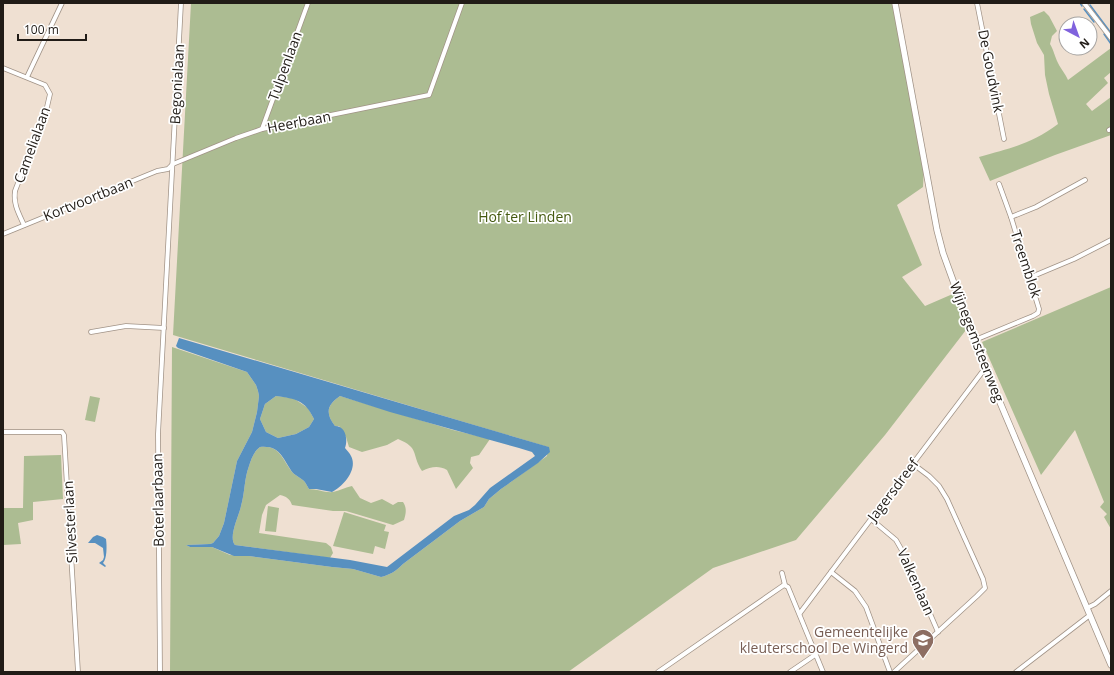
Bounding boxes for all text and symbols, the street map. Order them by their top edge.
scale bar [18,16,86,42]
north arrow [1058,16,1098,56]
text: 100 m [24,21,59,38]
street label: De Goudvink [974,28,1009,115]
street label: Tulpenlaan [263,29,306,103]
text: N [1077,35,1093,53]
street label: Begonialaan [165,43,188,125]
street label: Camelialaan [9,104,54,186]
street label: Heerbaan [265,106,332,137]
street label: Kortvoortbaan [40,172,135,225]
park label: Hof ter Linden [478,207,572,226]
street label: Treemblok [1007,228,1047,301]
street label: Wijnegemsteenweg [946,279,1009,405]
street label: Boterlaarbaan [147,453,168,547]
street label: Jagersdreef [862,453,923,527]
street label: Silvesterlaan [58,480,81,564]
street label: Valkenlaan [893,545,940,618]
place label: Gemeentelijke kleuterschool De Wingerd [740,622,908,657]
school or university icon: Gemeentelijke kleuterschool De Wingerd [910,627,936,660]

